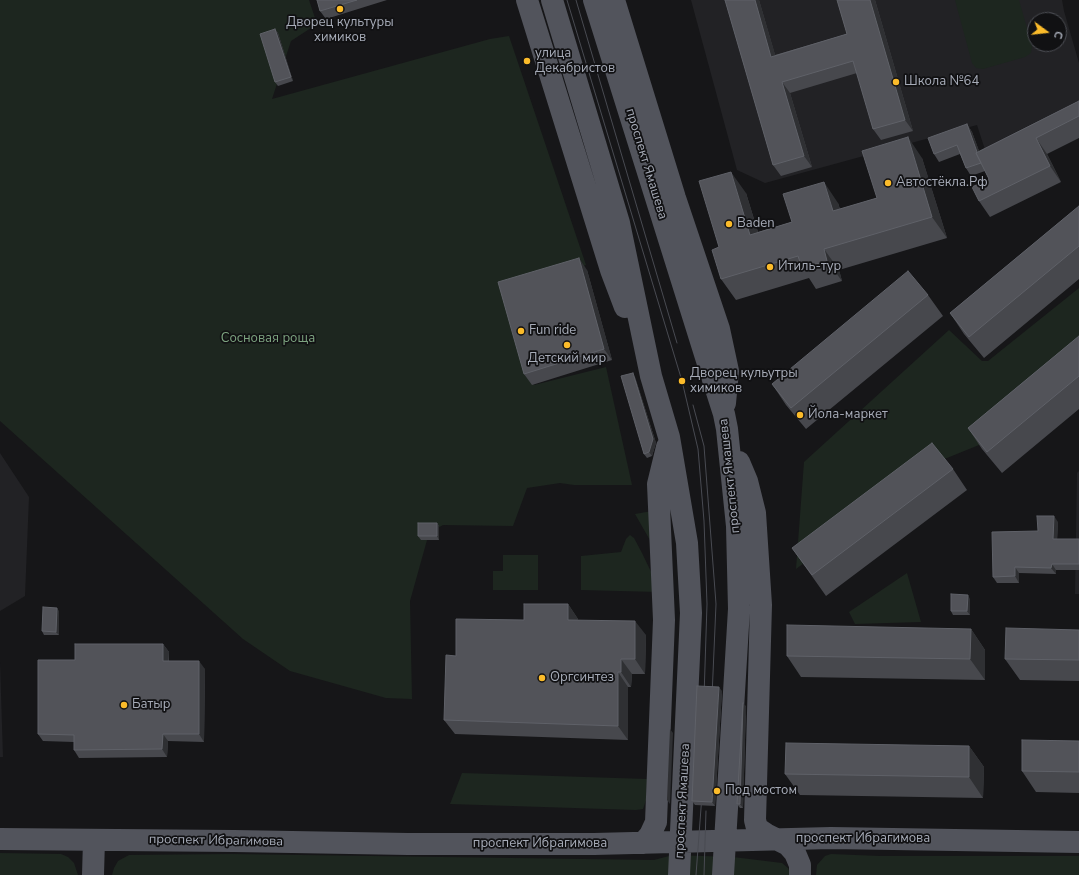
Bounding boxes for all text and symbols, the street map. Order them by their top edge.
marker: Дворец культуры химиков [335,4,345,14]
north arrow [1027,12,1067,52]
place label: Дворец культуры химиков [286,15,394,46]
text: С [1050,29,1066,41]
place label: улица Декабристов [535,46,615,77]
marker: улица Декабристов [522,56,532,66]
place label: Школа №64 [904,74,979,90]
marker: Школа №64 [891,77,901,87]
street label: проспект Ямашева [622,107,670,221]
place label: Автостёкла.Рф [896,175,988,191]
marker: Автостёкла.Рф [883,178,893,188]
place label: Baden [737,216,775,232]
marker: Baden [724,219,734,229]
place label: Итиль-тур [778,259,841,275]
marker: Итиль-тур [765,262,775,272]
place label: Fun ride [529,323,576,339]
marker: Fun ride [516,326,526,336]
park label: Сосновая роща [221,331,315,347]
marker: Детский мир [562,340,572,350]
place label: Детский мир [528,351,606,367]
place label: Дворец кульутры химиков [690,366,798,397]
marker: Дворец кульутры химиков [677,376,687,386]
place label: Йола-маркет [808,407,888,423]
marker: Йола-маркет [795,410,805,420]
street label: проспект Ямашева [716,418,744,534]
place label: Оргсинтез [550,670,614,686]
marker: Оргсинтез [537,673,547,683]
place label: Батыр [132,697,171,713]
marker: Батыр [119,700,129,710]
street label: проспект Ямашева [672,743,694,859]
place label: Под мостом [725,783,797,799]
marker: Под мостом [712,786,722,796]
street label: проспект Ибрагимова [796,831,930,847]
street label: проспект Ибрагимова [149,832,283,850]
street label: проспект Ибрагимова [473,836,607,852]

